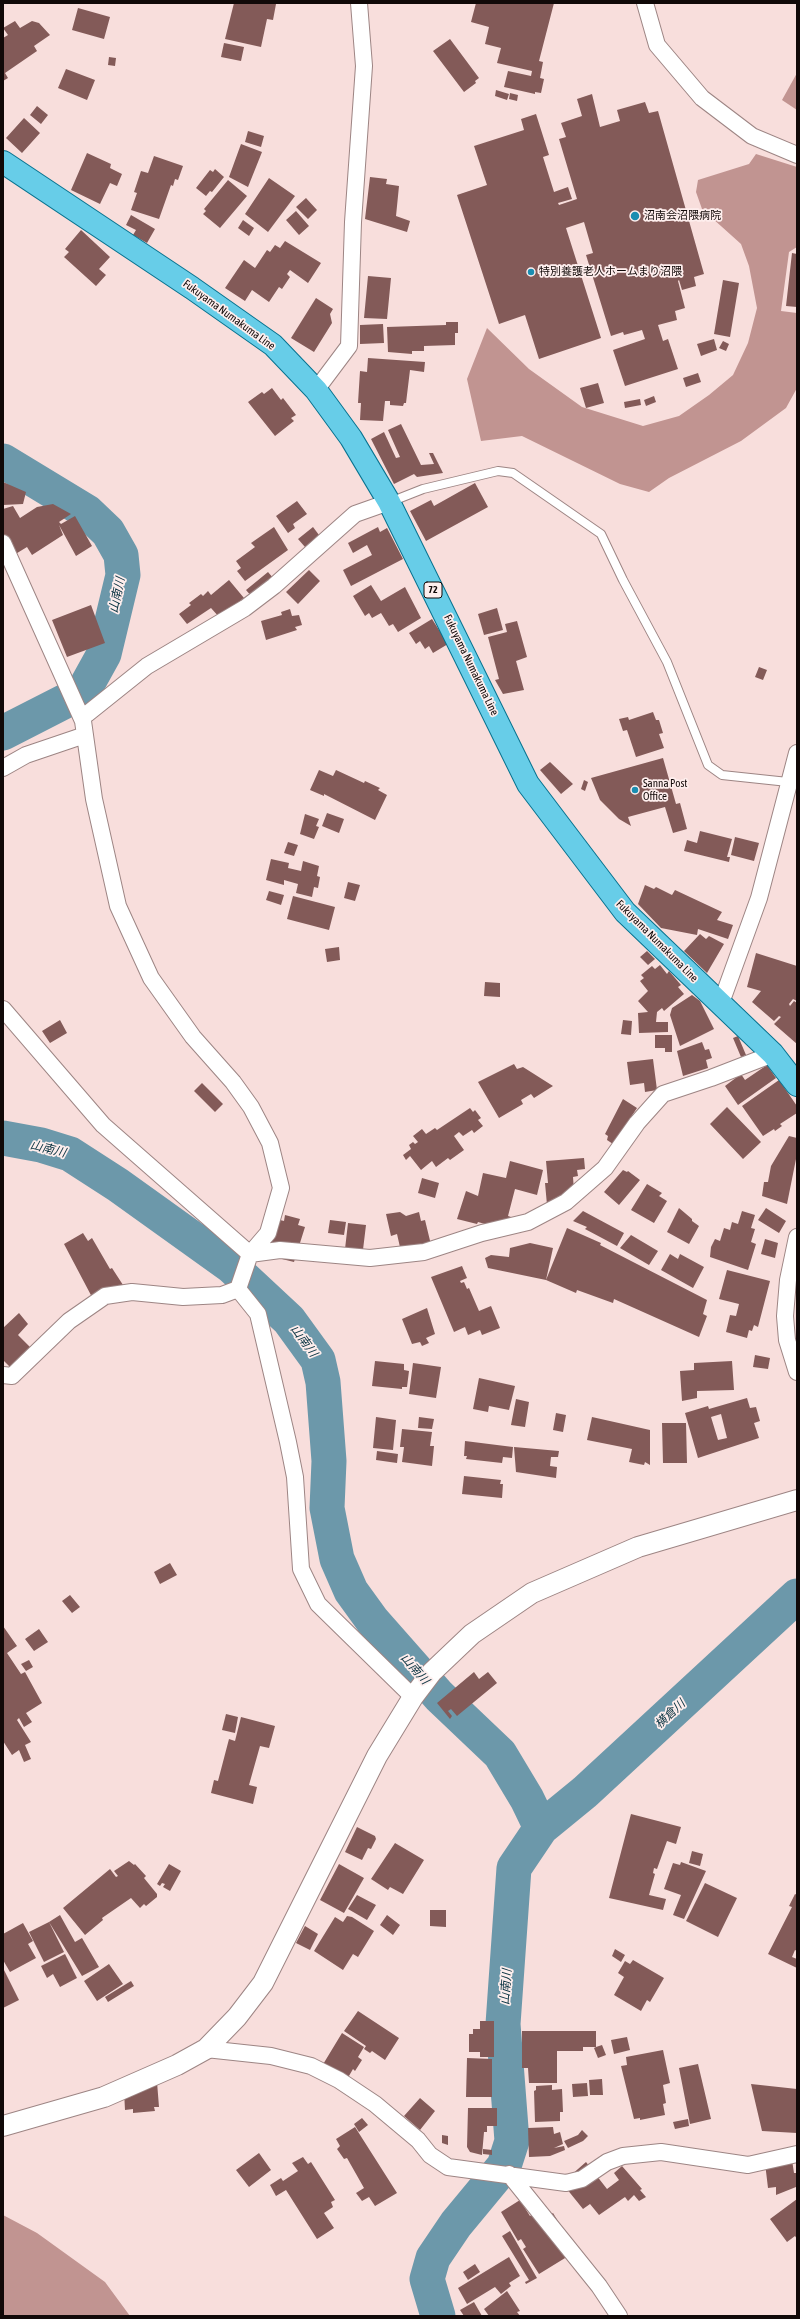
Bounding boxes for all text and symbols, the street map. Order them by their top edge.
place label: 沼南会沼隈病院 [644,209,721,223]
marker: 沼南会沼隈病院 [629,210,641,222]
place label: 特別養護老人ホームまり沼隈 [539,265,682,279]
marker: 特別養護老人ホームまり沼隈 [526,267,536,277]
street label: Fukuyama Numakuma Line [180,277,278,353]
water label: 山南川 [106,576,128,614]
road number: 72 [424,582,442,598]
street label: Fukuyama Numakuma Line [441,612,501,718]
place label: Sanna Post Office [643,777,688,803]
marker: Sanna Post Office [630,785,640,795]
street label: Fukuyama Numakuma Line [613,897,701,985]
water label: 山南川 [29,1138,67,1160]
water label: 山南川 [288,1322,320,1360]
water label: 山南川 [398,1651,432,1687]
water label: 横倉川 [652,1696,688,1732]
water label: 山南川 [498,1969,514,2005]

